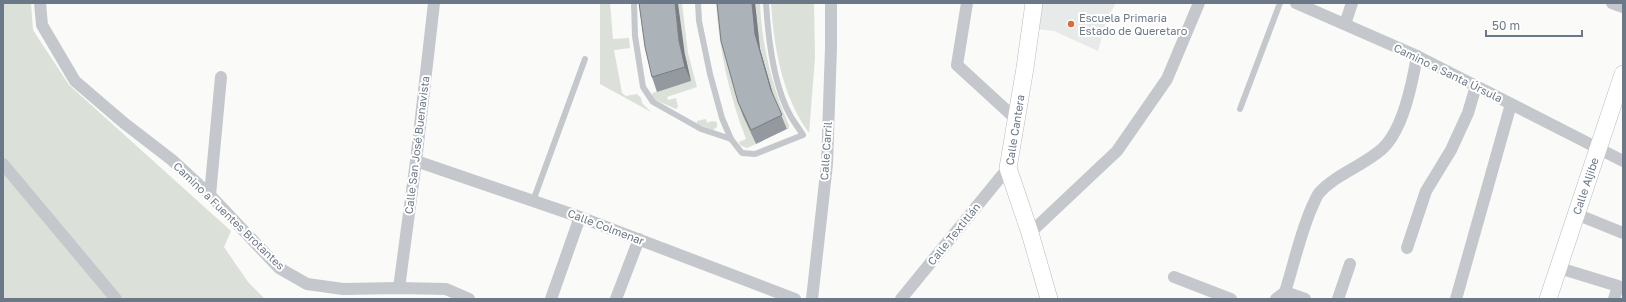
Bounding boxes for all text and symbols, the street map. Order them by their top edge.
place label: Escuela Primaria Estado de Queretaro [1079,11,1188,37]
scale bar [1486,12,1582,38]
text: 50 m [1492,18,1520,33]
marker: Escuela Primaria Estado de Queretaro [1066,19,1076,29]
street label: Camino a Santa Úrsula [1392,41,1505,105]
street label: Calle San José Buenavista [402,75,431,215]
street label: Calle Cantera [1003,94,1027,166]
street label: Calle Carril [817,121,834,181]
street label: Calle Aljibe [1570,156,1601,216]
street label: Camino a Fuentes Brotantes [171,159,288,272]
street label: Calle Textitlán [925,200,983,267]
street label: Calle Colmenar [566,206,647,247]

